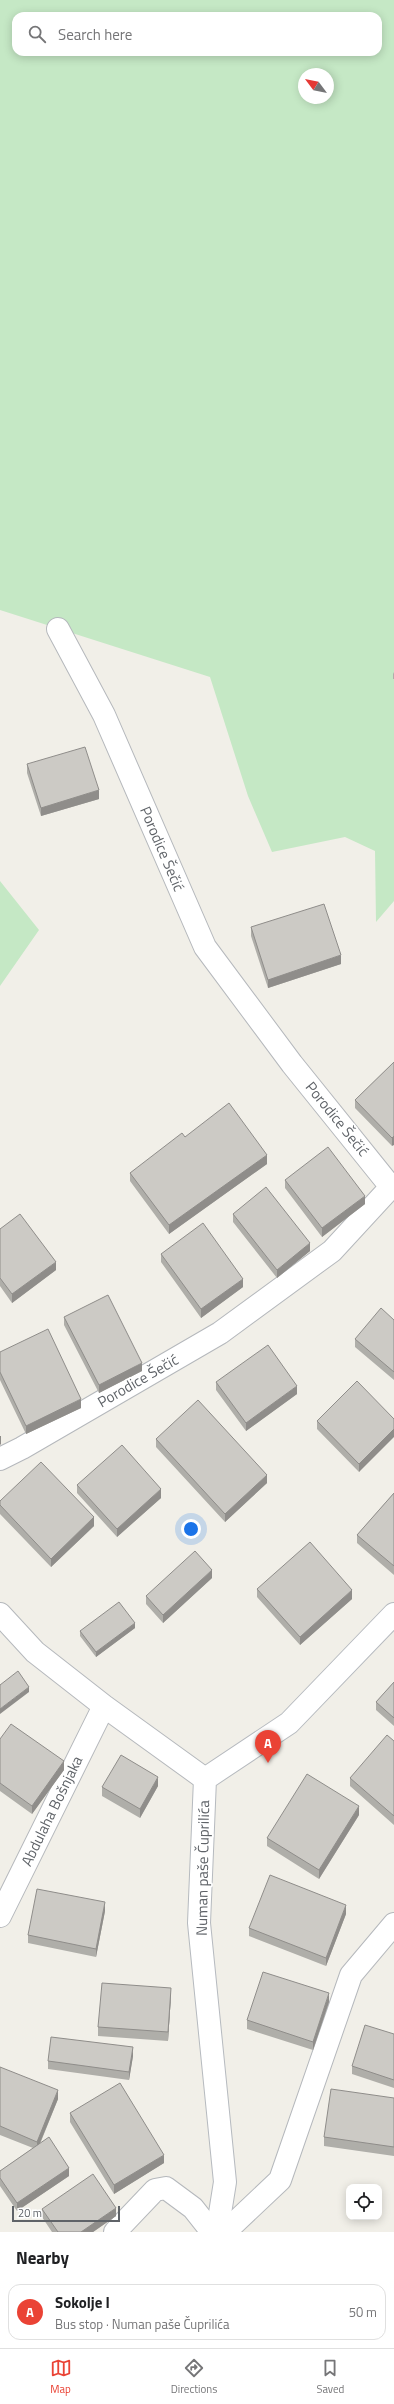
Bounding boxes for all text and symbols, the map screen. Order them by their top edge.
search box [12,12,382,56]
icon: search [26,23,48,45]
text: Search here [58,23,132,46]
north arrow [298,68,334,104]
street label: Porodice Šečić [134,803,191,895]
street label: Porodice Šečić [300,1076,375,1161]
street label: Porodice Šečić [93,1348,183,1413]
your location [181,1519,201,1539]
pin: A [255,1730,281,1763]
street label: Abdulaha Bošnjaka [15,1751,88,1870]
street label: Numan paše Čuprilića [190,1799,215,1936]
map controls [346,2184,382,2220]
button: locate [346,2184,382,2220]
scale bar [12,2204,120,2223]
text: 20 m [18,2205,42,2221]
text: Nearby [16,2245,69,2271]
text: Sokolje I [55,2291,110,2314]
text: A [26,2302,34,2322]
text: 50 m [349,2302,377,2322]
text: Bus stop · Numan paše Čuprilića [55,2314,230,2334]
tab: Map [50,2357,72,2397]
tab: Directions [171,2357,217,2397]
tab: Saved [316,2357,344,2397]

